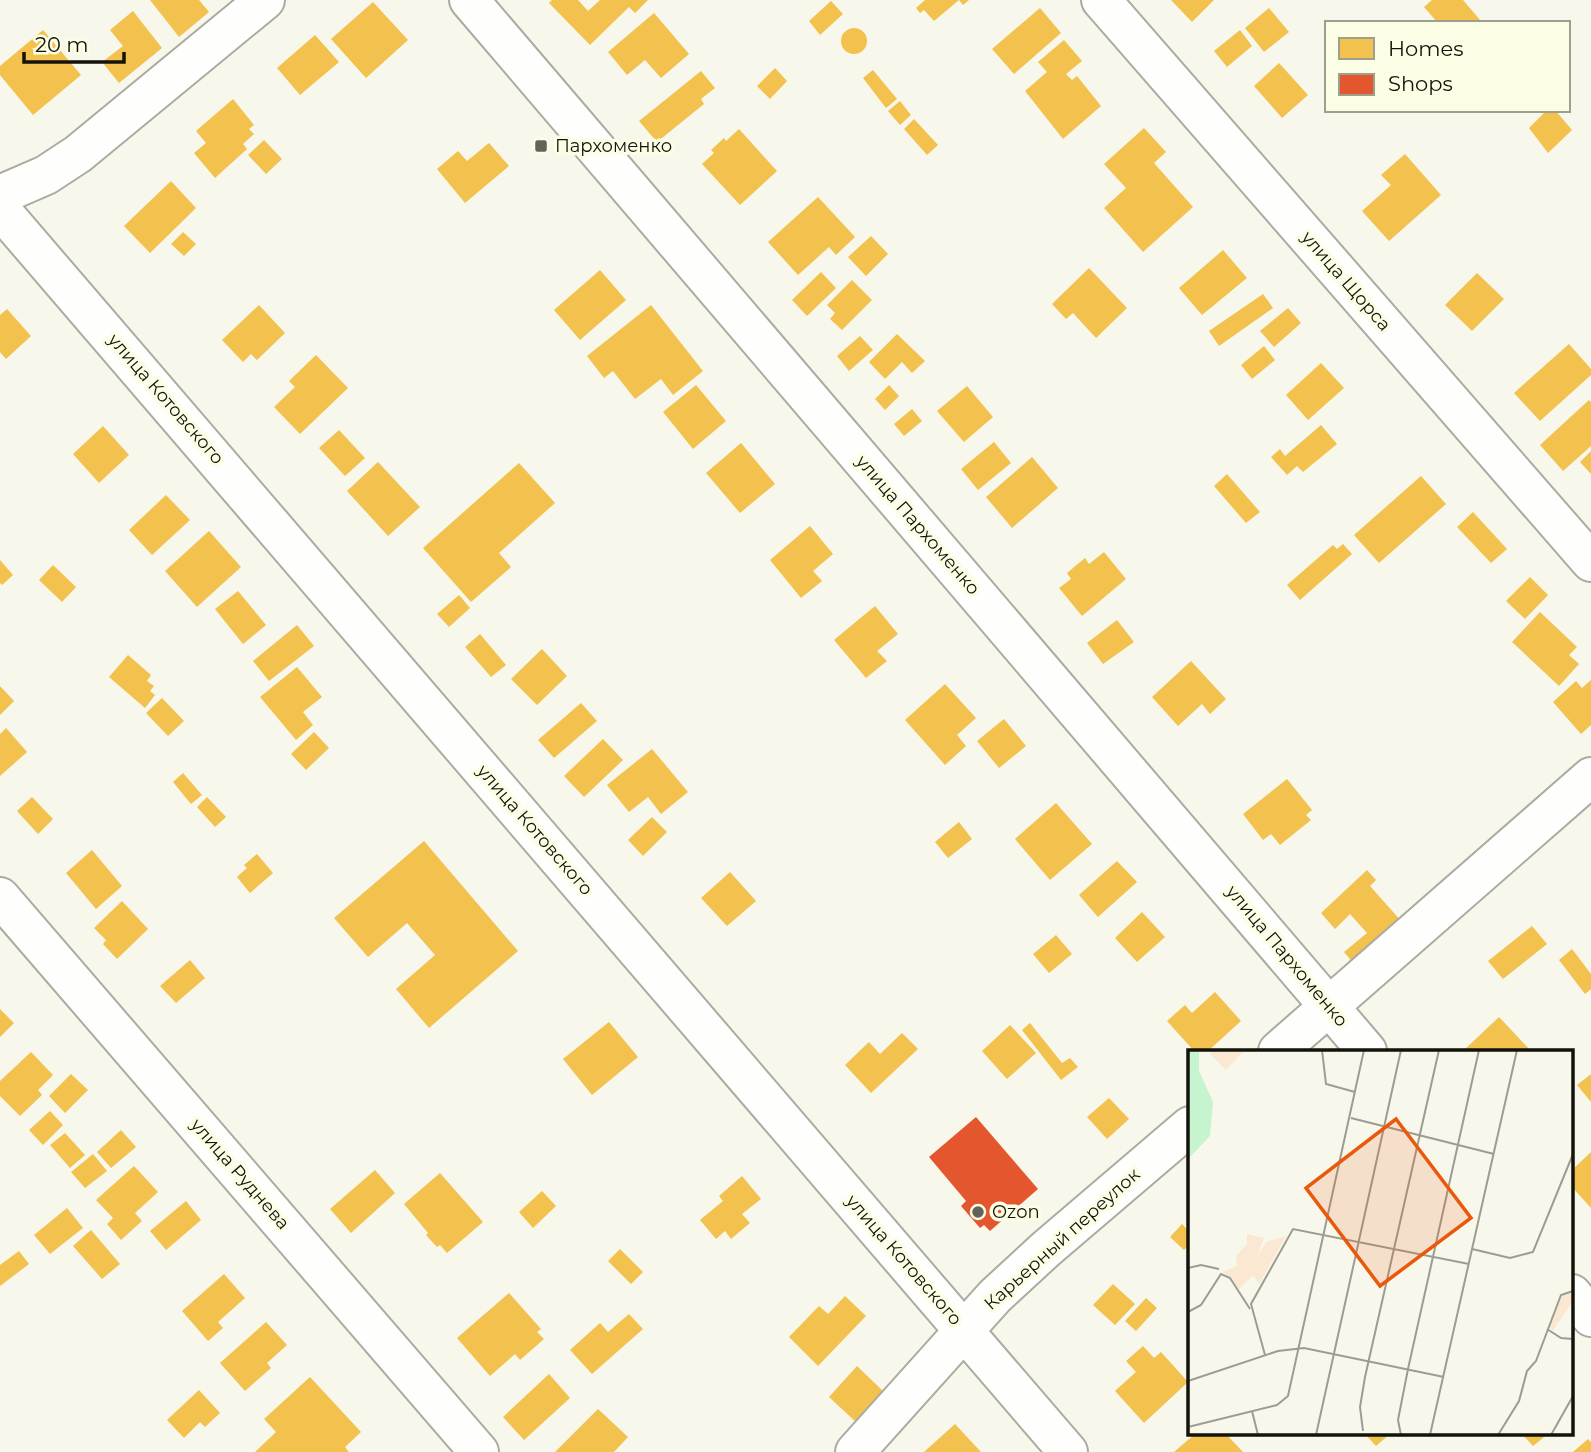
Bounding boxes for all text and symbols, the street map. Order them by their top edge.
scale bar [24,21,124,65]
legend [1325,21,1570,112]
text: 20 m [35,32,89,57]
text: Homes [1388,36,1463,61]
text: Shops [1388,71,1453,96]
place label: Пархоменко [555,135,672,157]
marker: Пархоменко [533,138,549,154]
street label: улица Щорса [1296,226,1395,335]
street label: улица Котовского [103,328,229,469]
street label: улица Пархоменко [851,450,985,599]
street label: улица Котовского [472,759,598,900]
street label: улица Пархоменко [1221,880,1353,1031]
inset map [1188,1050,1574,1434]
street label: улица Руднева [185,1113,294,1234]
street label: Карьерный переулок [980,1163,1145,1315]
street label: улица Котовского [841,1189,967,1330]
place label: Ozon [992,1201,1040,1223]
marker: Ozon [970,1204,986,1220]

